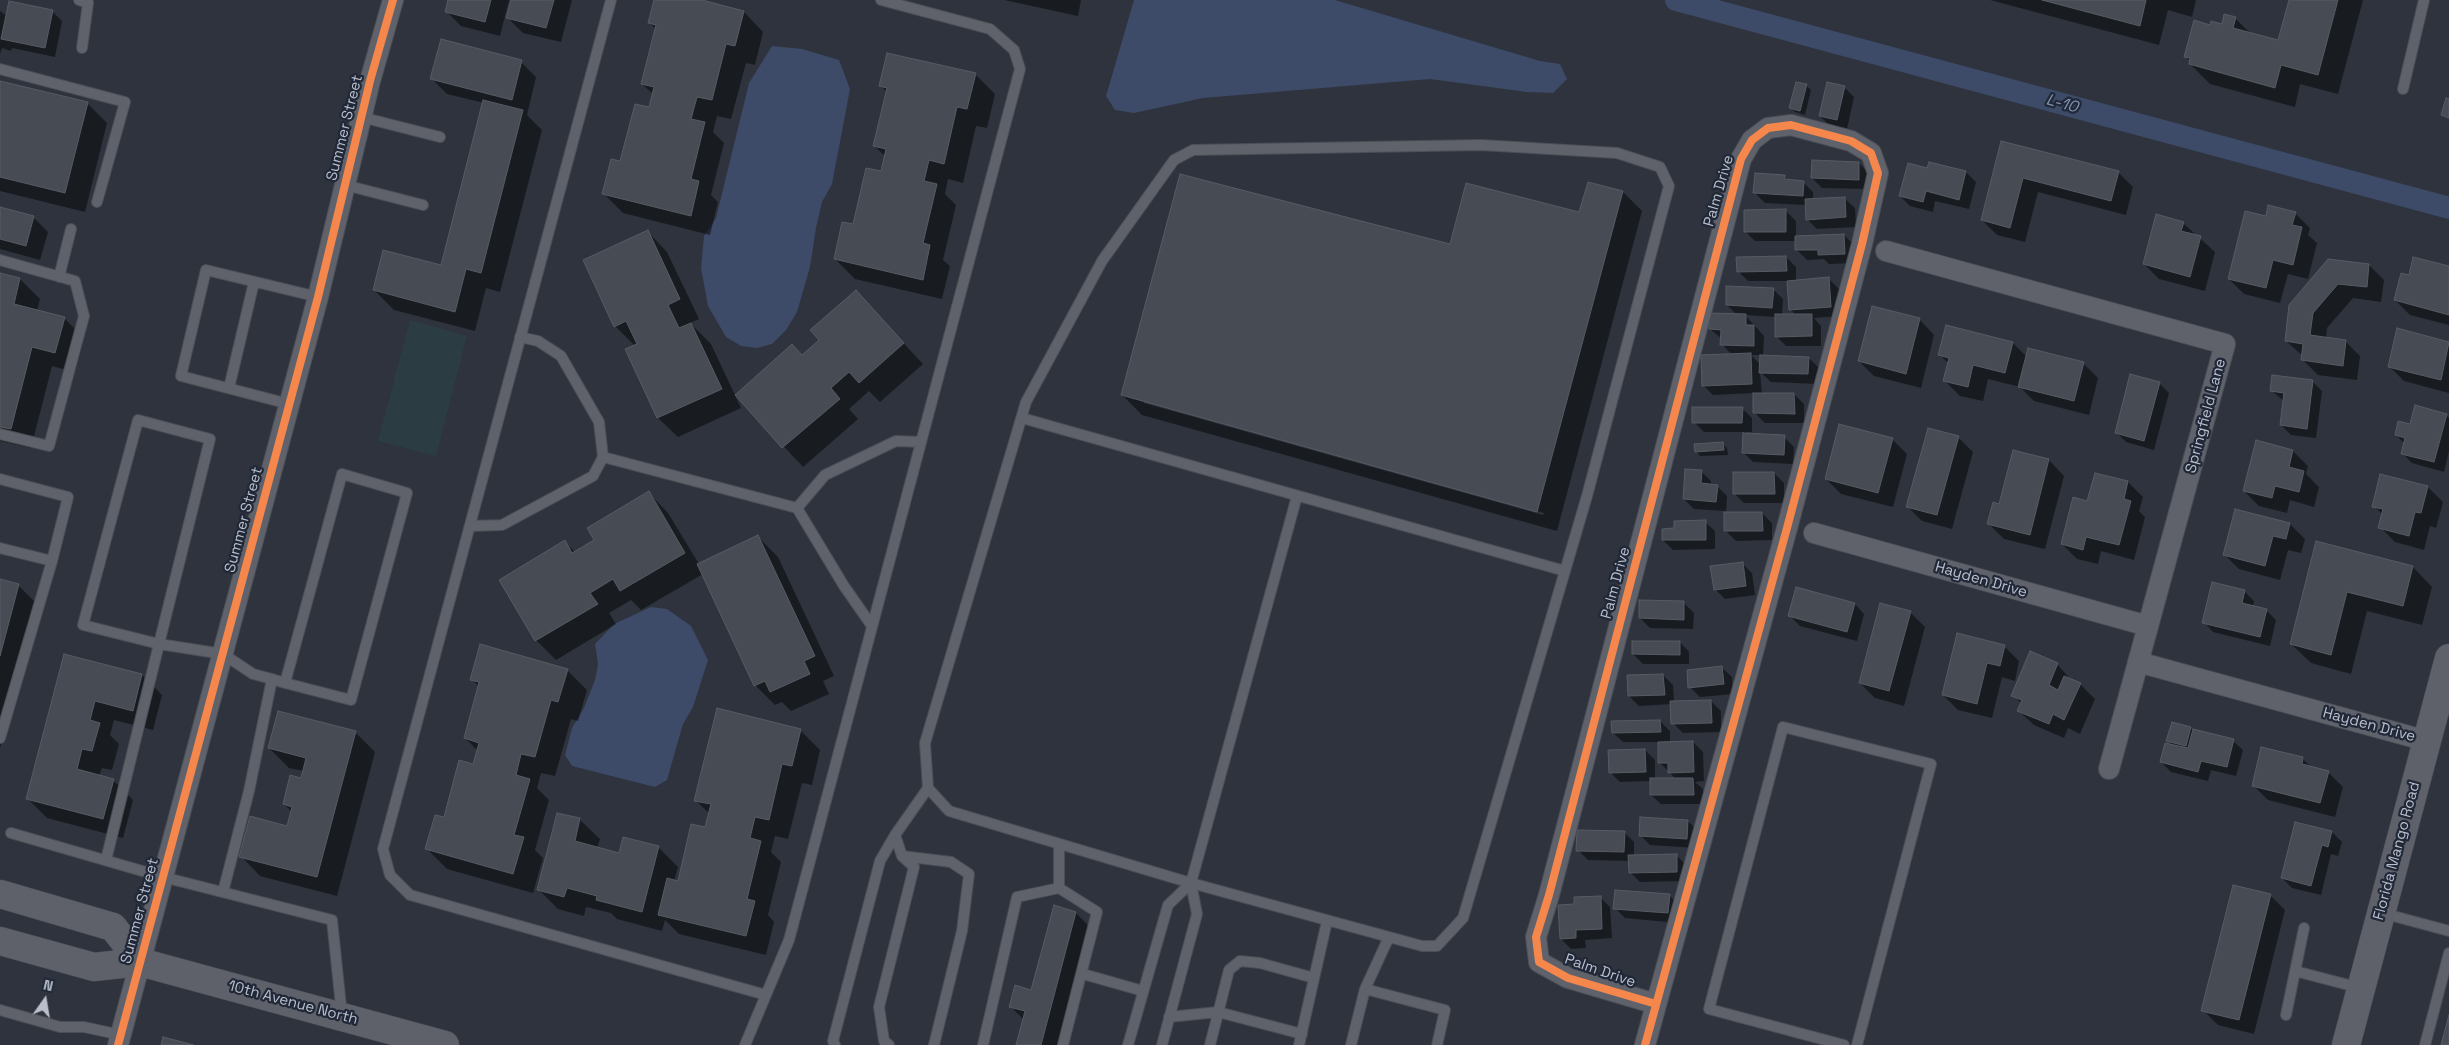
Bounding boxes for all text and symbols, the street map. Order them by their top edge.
street label: Summer Street [323,73,367,183]
water label: L-10 [2044,91,2080,117]
street label: Palm Drive [1700,153,1738,229]
street label: Springfield Lane [2182,357,2230,475]
street label: Summer Street [221,465,267,575]
street label: Palm Drive [1598,545,1634,621]
street label: Hayden Drive [1933,558,2029,602]
street label: Hayden Drive [2321,704,2417,746]
street label: Florida Mango Road [2370,780,2424,922]
street label: Summer Street [117,856,163,966]
street label: Palm Drive [1562,950,1638,992]
north arrow [20,975,70,1025]
text: N [42,976,55,995]
street label: 10th Avenue North [226,977,360,1029]

